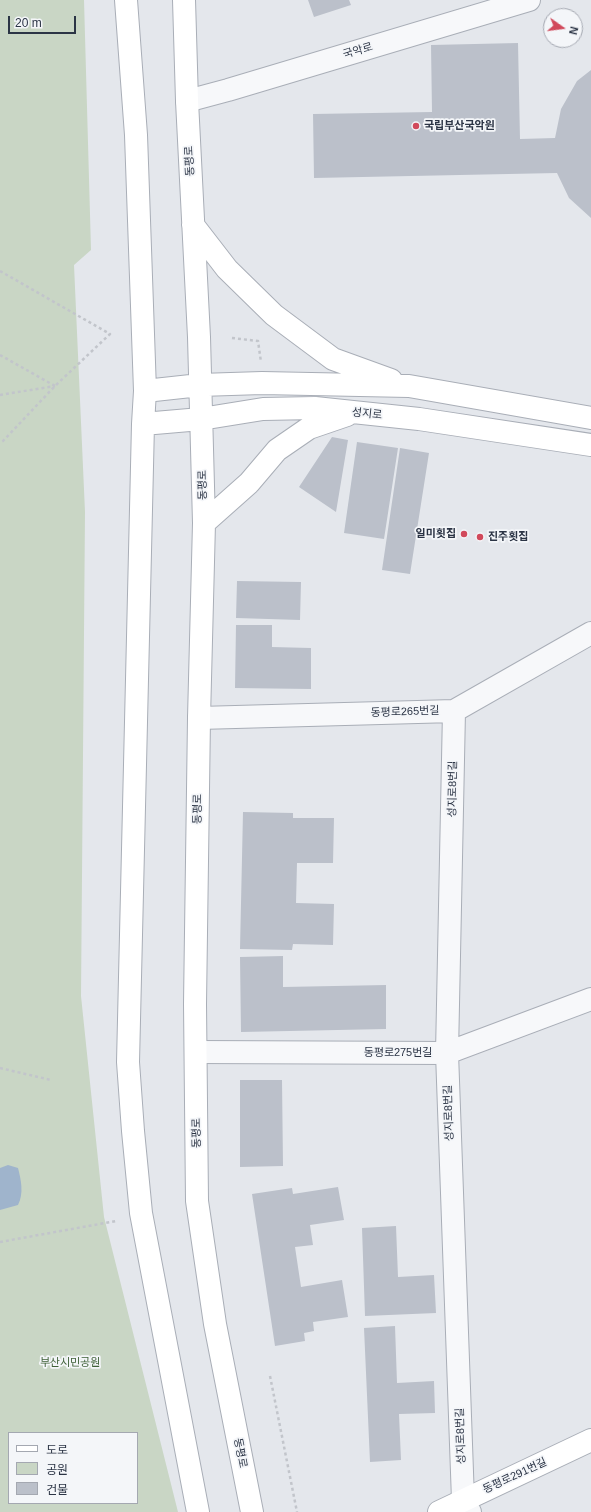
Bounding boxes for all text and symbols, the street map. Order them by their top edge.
scale bar [10,8,78,34]
north arrow [543,8,583,48]
text: 20 m [15,16,42,30]
text: N [567,25,580,36]
street label: 국악로 [342,40,374,62]
place label: 국립부산국악원 [424,119,495,133]
marker: 국립부산국악원 [411,121,421,131]
street label: 동평로 [183,145,197,177]
street label: 성지로 [351,406,383,422]
street label: 동평로 [196,470,210,500]
place label: 일미횟집 [416,527,456,541]
marker: 일미횟집 [459,529,469,539]
place label: 진주횟집 [488,530,528,544]
marker: 진주횟집 [475,532,485,542]
street label: 동평로265번길 [370,704,440,720]
street label: 성지로8번길 [446,761,460,817]
street label: 동평로 [191,794,205,824]
street label: 동평로275번길 [364,1046,432,1060]
street label: 성지로8번길 [441,1084,457,1142]
street label: 동평로 [190,1118,204,1148]
park label: 부산시민공원 [40,1356,100,1370]
street label: 성지로8번길 [453,1407,469,1465]
legend [8,1432,138,1504]
street label: 동평로 [231,1437,249,1469]
text: 도로 [46,1443,68,1457]
street label: 동평로291번길 [481,1455,549,1497]
text: 공원 [46,1463,68,1477]
text: 건물 [46,1483,68,1497]

